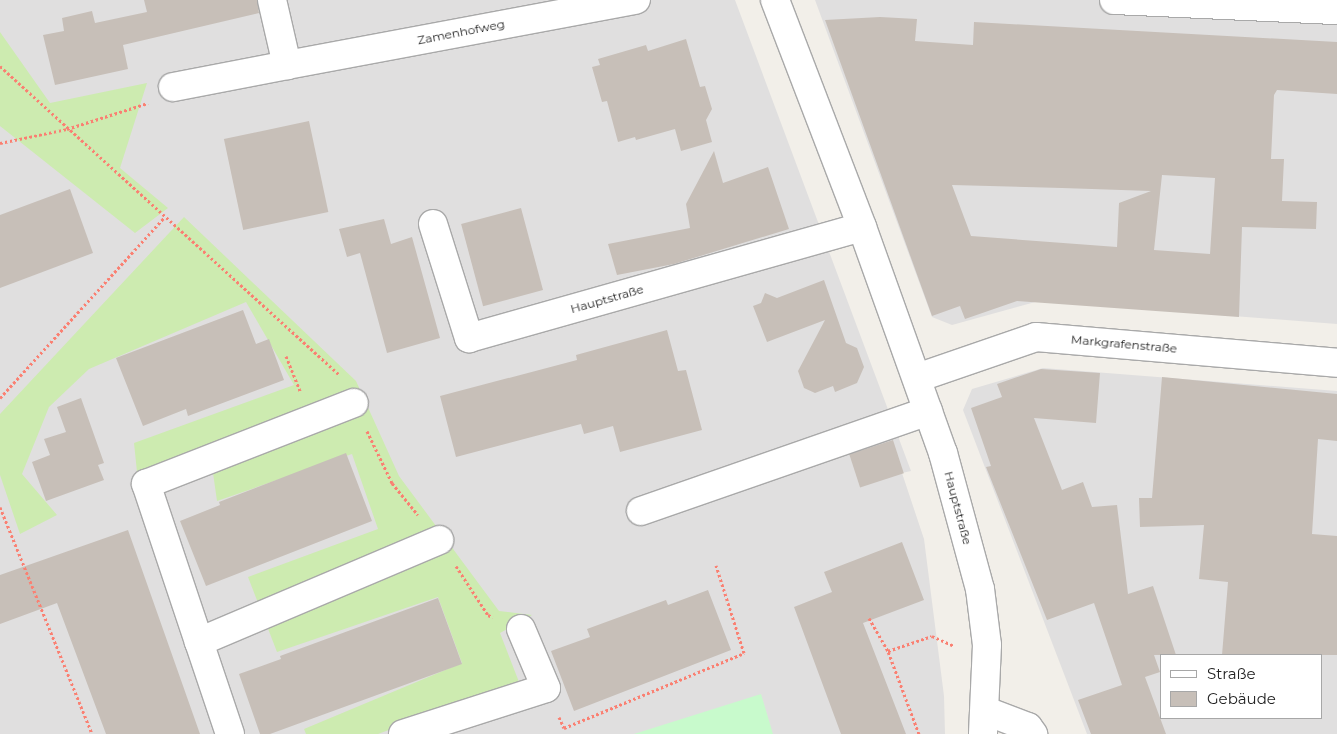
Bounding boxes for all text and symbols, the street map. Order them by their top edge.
street label: Zamenhofweg [416,16,506,48]
street label: Hauptstraße [569,282,645,316]
street label: Markgrafenstraße [1070,332,1178,356]
street label: Hauptstraße [941,470,975,546]
legend [1160,654,1322,719]
text: Straße [1207,664,1256,683]
text: Gebäude [1207,689,1276,708]

